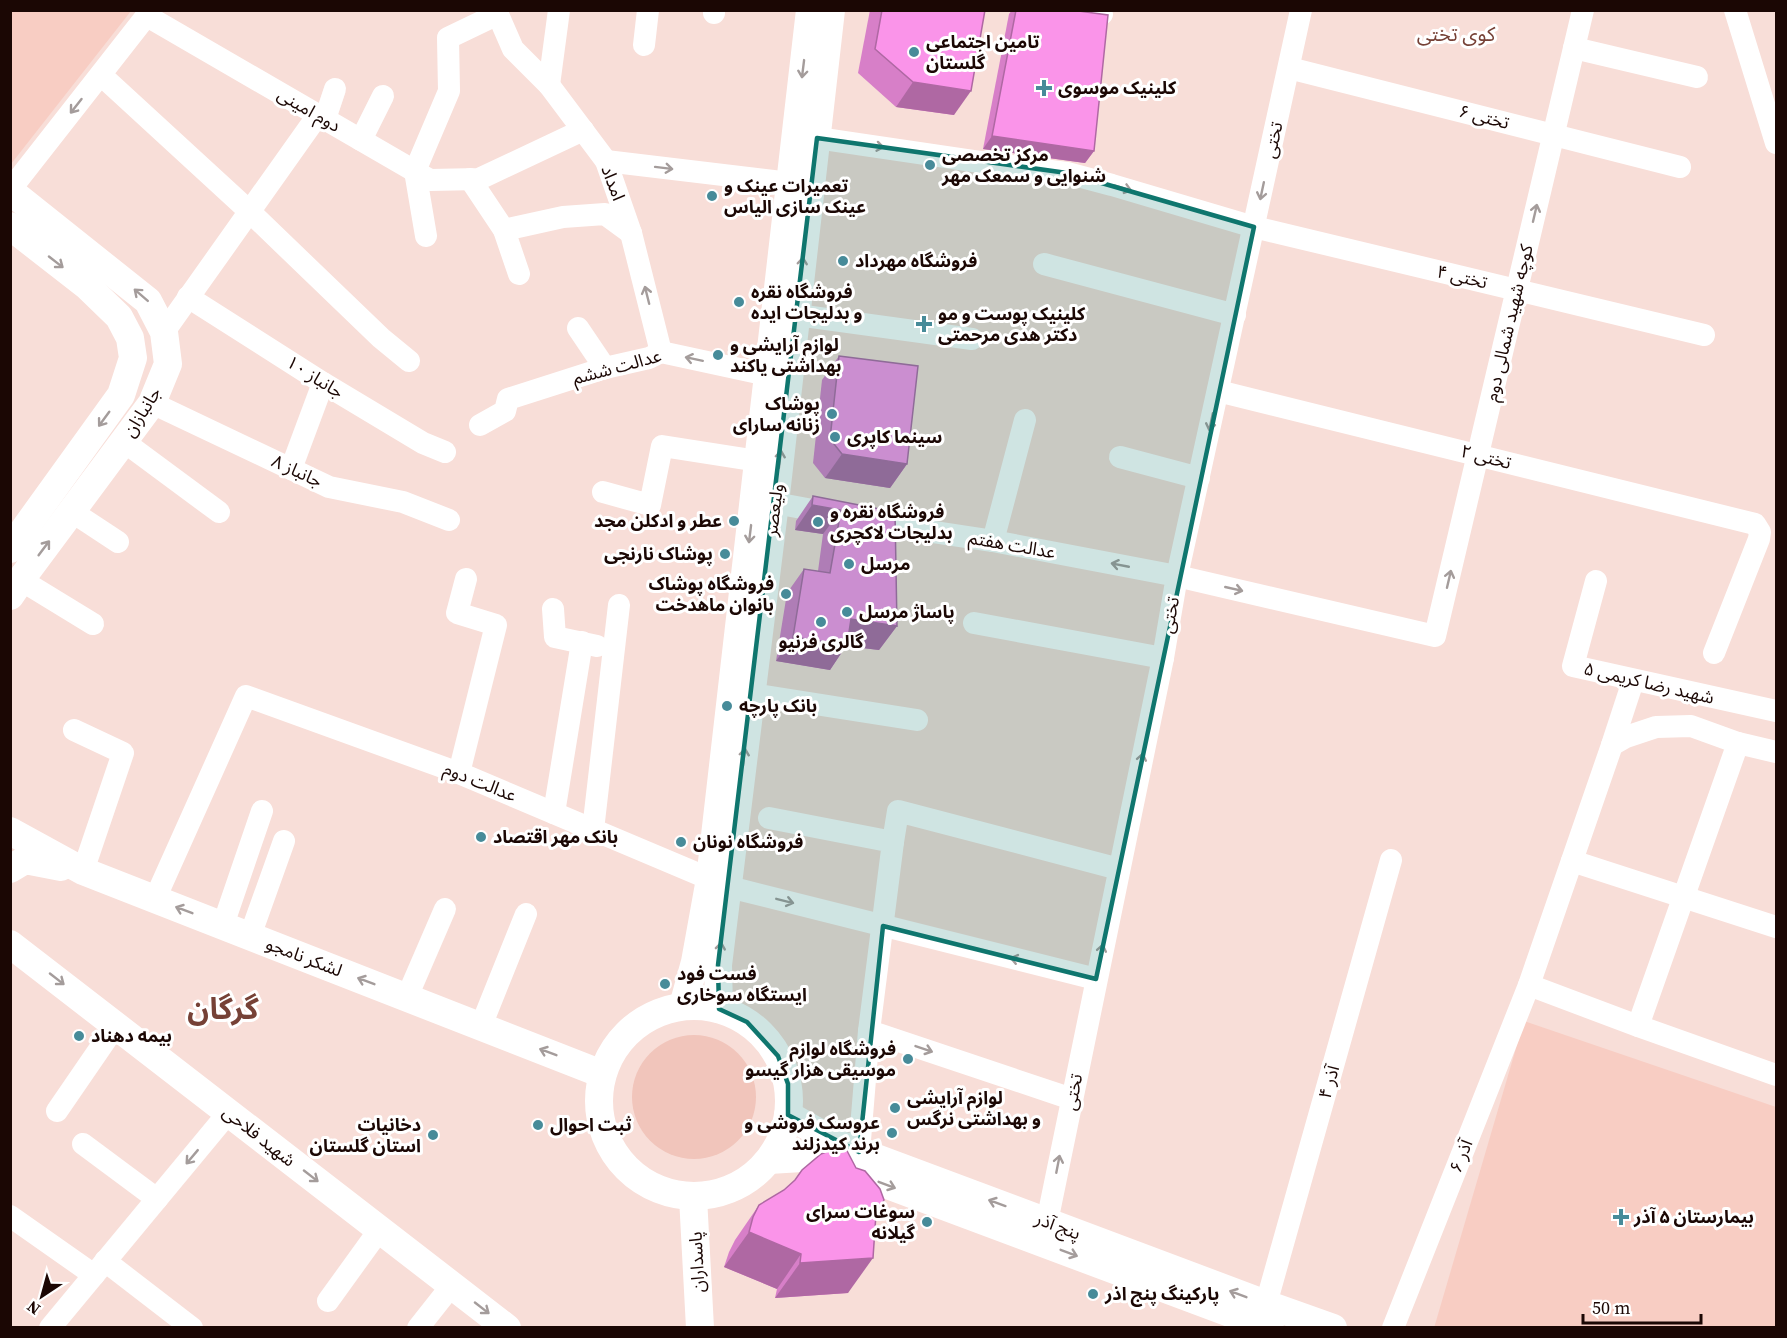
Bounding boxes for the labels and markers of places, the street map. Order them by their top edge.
place label: تامین اجتماعی گلستان [926,29,1040,75]
marker: تامین اجتماعی گلستان [907,45,921,59]
place label: کلینیک موسوی [1058,75,1177,100]
marker: کلینیک موسوی [1035,79,1053,97]
place label: مرکز تخصصی شنوایی و سمعک مهر [941,142,1106,188]
marker: مرکز تخصصی شنوایی و سمعک مهر [923,158,937,172]
place label: تعمیرات عینک و عینک سازی الیاس [724,173,866,219]
marker: تعمیرات عینک و عینک سازی الیاس [705,189,719,203]
place label: فروشگاه مهرداد [855,248,977,273]
marker: فروشگاه مهرداد [836,254,850,268]
place label: فروشگاه نقره و بدلیجات ایده [751,279,862,325]
marker: فروشگاه نقره و بدلیجات ایده [732,295,746,309]
place label: کلینیک پوست و مو دکتر هدی مرحمتی [938,301,1086,347]
marker: کلینیک پوست و مو دکتر هدی مرحمتی [915,315,933,333]
place label: لوازم آرایشی و بهداشتی یاکند [730,332,841,378]
marker: لوازم آرایشی و بهداشتی یاکند [711,348,725,362]
place label: پوشاک زنانه سارای [733,391,820,437]
marker: پوشاک زنانه سارای [825,407,839,421]
place label: سینما کاپری [847,424,942,449]
marker: سینما کاپری [828,430,842,444]
place label: فروشگاه نقره و بدلیجات لاکچری [830,499,953,545]
place label: عطر و ادکلن مجد [594,508,722,533]
marker: عطر و ادکلن مجد [727,514,741,528]
marker: فروشگاه نقره و بدلیجات لاکچری [811,515,825,529]
place label: پوشاک نارنجی [604,541,713,566]
marker: پوشاک نارنجی [718,547,732,561]
place label: مرسل [861,551,910,576]
marker: مرسل [842,557,856,571]
place label: فروشگاه پوشاک بانوان ماهدخت [648,571,774,617]
marker: فروشگاه پوشاک بانوان ماهدخت [779,587,793,601]
place label: پاساژ مرسل [859,599,955,624]
marker: پاساژ مرسل [840,605,854,619]
marker: گالری فرنیو [814,615,828,629]
place label: گالری فرنیو [778,629,864,654]
place label: بانک پارچه [739,693,817,718]
marker: بانک پارچه [720,699,734,713]
place label: بانک مهر اقتصاد [493,824,618,849]
place label: فروشگاه نونان [693,829,803,854]
marker: بانک مهر اقتصاد [474,830,488,844]
marker: فروشگاه نونان [674,835,688,849]
place label: فست فود ایستگاه سوخاری [677,961,807,1007]
marker: فست فود ایستگاه سوخاری [658,977,672,991]
place label: بیمه دهناد [91,1023,172,1048]
marker: بیمه دهناد [72,1029,86,1043]
place label: فروشگاه لوازم موسیقی هزار گیسو [745,1036,896,1082]
marker: فروشگاه لوازم موسیقی هزار گیسو [901,1052,915,1066]
place label: لوازم آرایشی و بهداشتی نرگس [907,1085,1041,1131]
marker: لوازم آرایشی و بهداشتی نرگس [888,1101,902,1115]
place label: عروسک فروشی و برند کیدزلند [744,1110,880,1156]
place label: دخانیات استان گلستان [310,1112,421,1158]
place label: ثبت احوال [550,1112,632,1137]
marker: ثبت احوال [531,1118,545,1132]
marker: عروسک فروشی و برند کیدزلند [885,1126,899,1140]
marker: دخانیات استان گلستان [426,1128,440,1142]
place label: سوغات سرای گیلانه [806,1199,916,1245]
place label: بیمارستان ۵ آذر [1633,1204,1754,1229]
marker: بیمارستان ۵ آذر [1612,1208,1630,1226]
marker: سوغات سرای گیلانه [920,1215,934,1229]
place label: پارکینگ پنج اذر [1104,1281,1219,1307]
marker: پارکینگ پنج اذر [1086,1287,1100,1301]

